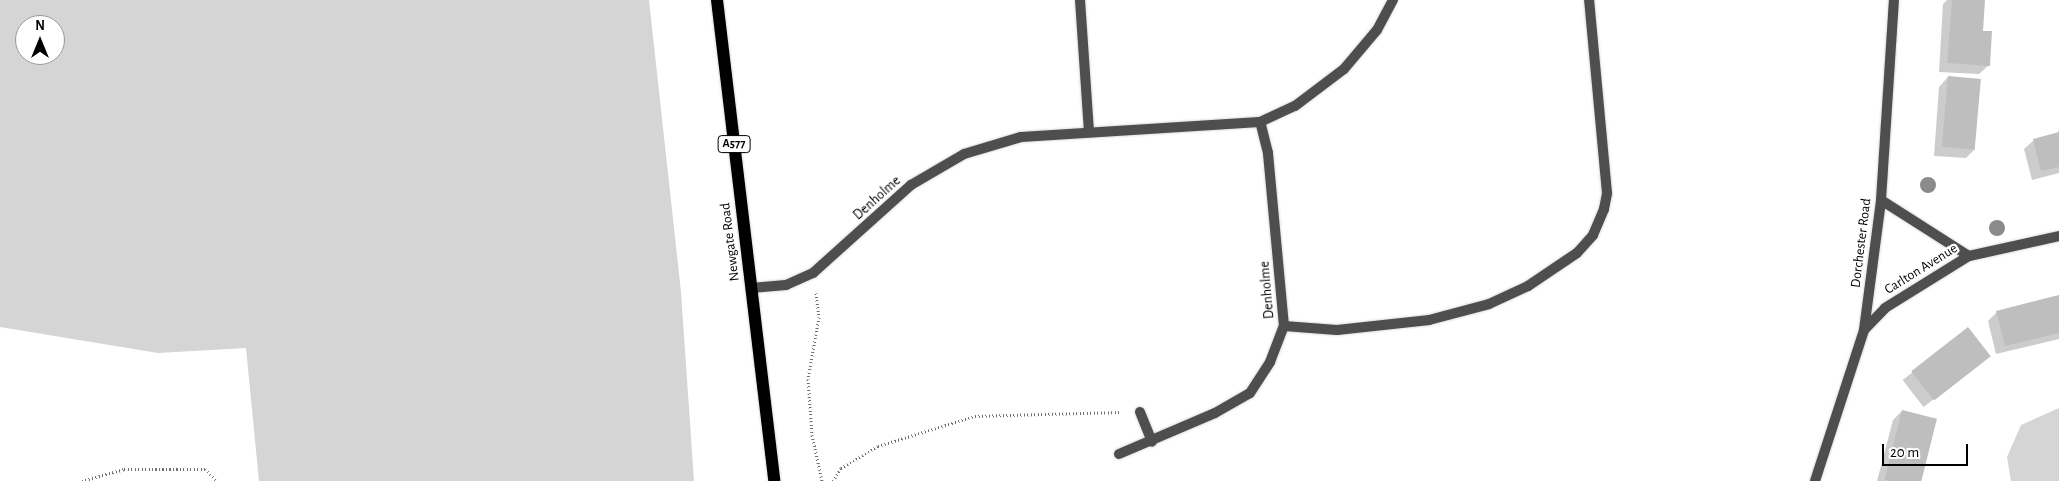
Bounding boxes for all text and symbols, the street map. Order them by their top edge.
north arrow [15,15,65,65]
text: N [35,19,45,33]
road number: A577 [716,134,752,154]
street label: Denholme [850,172,904,224]
street label: Dorchester Road [1847,197,1875,289]
street label: Newgate Road [717,202,743,282]
street label: Carlton Avenue [1881,240,1961,298]
street label: Denholme [1256,260,1278,320]
scale bar [1884,434,1970,466]
text: 20 m [1890,445,1919,460]

